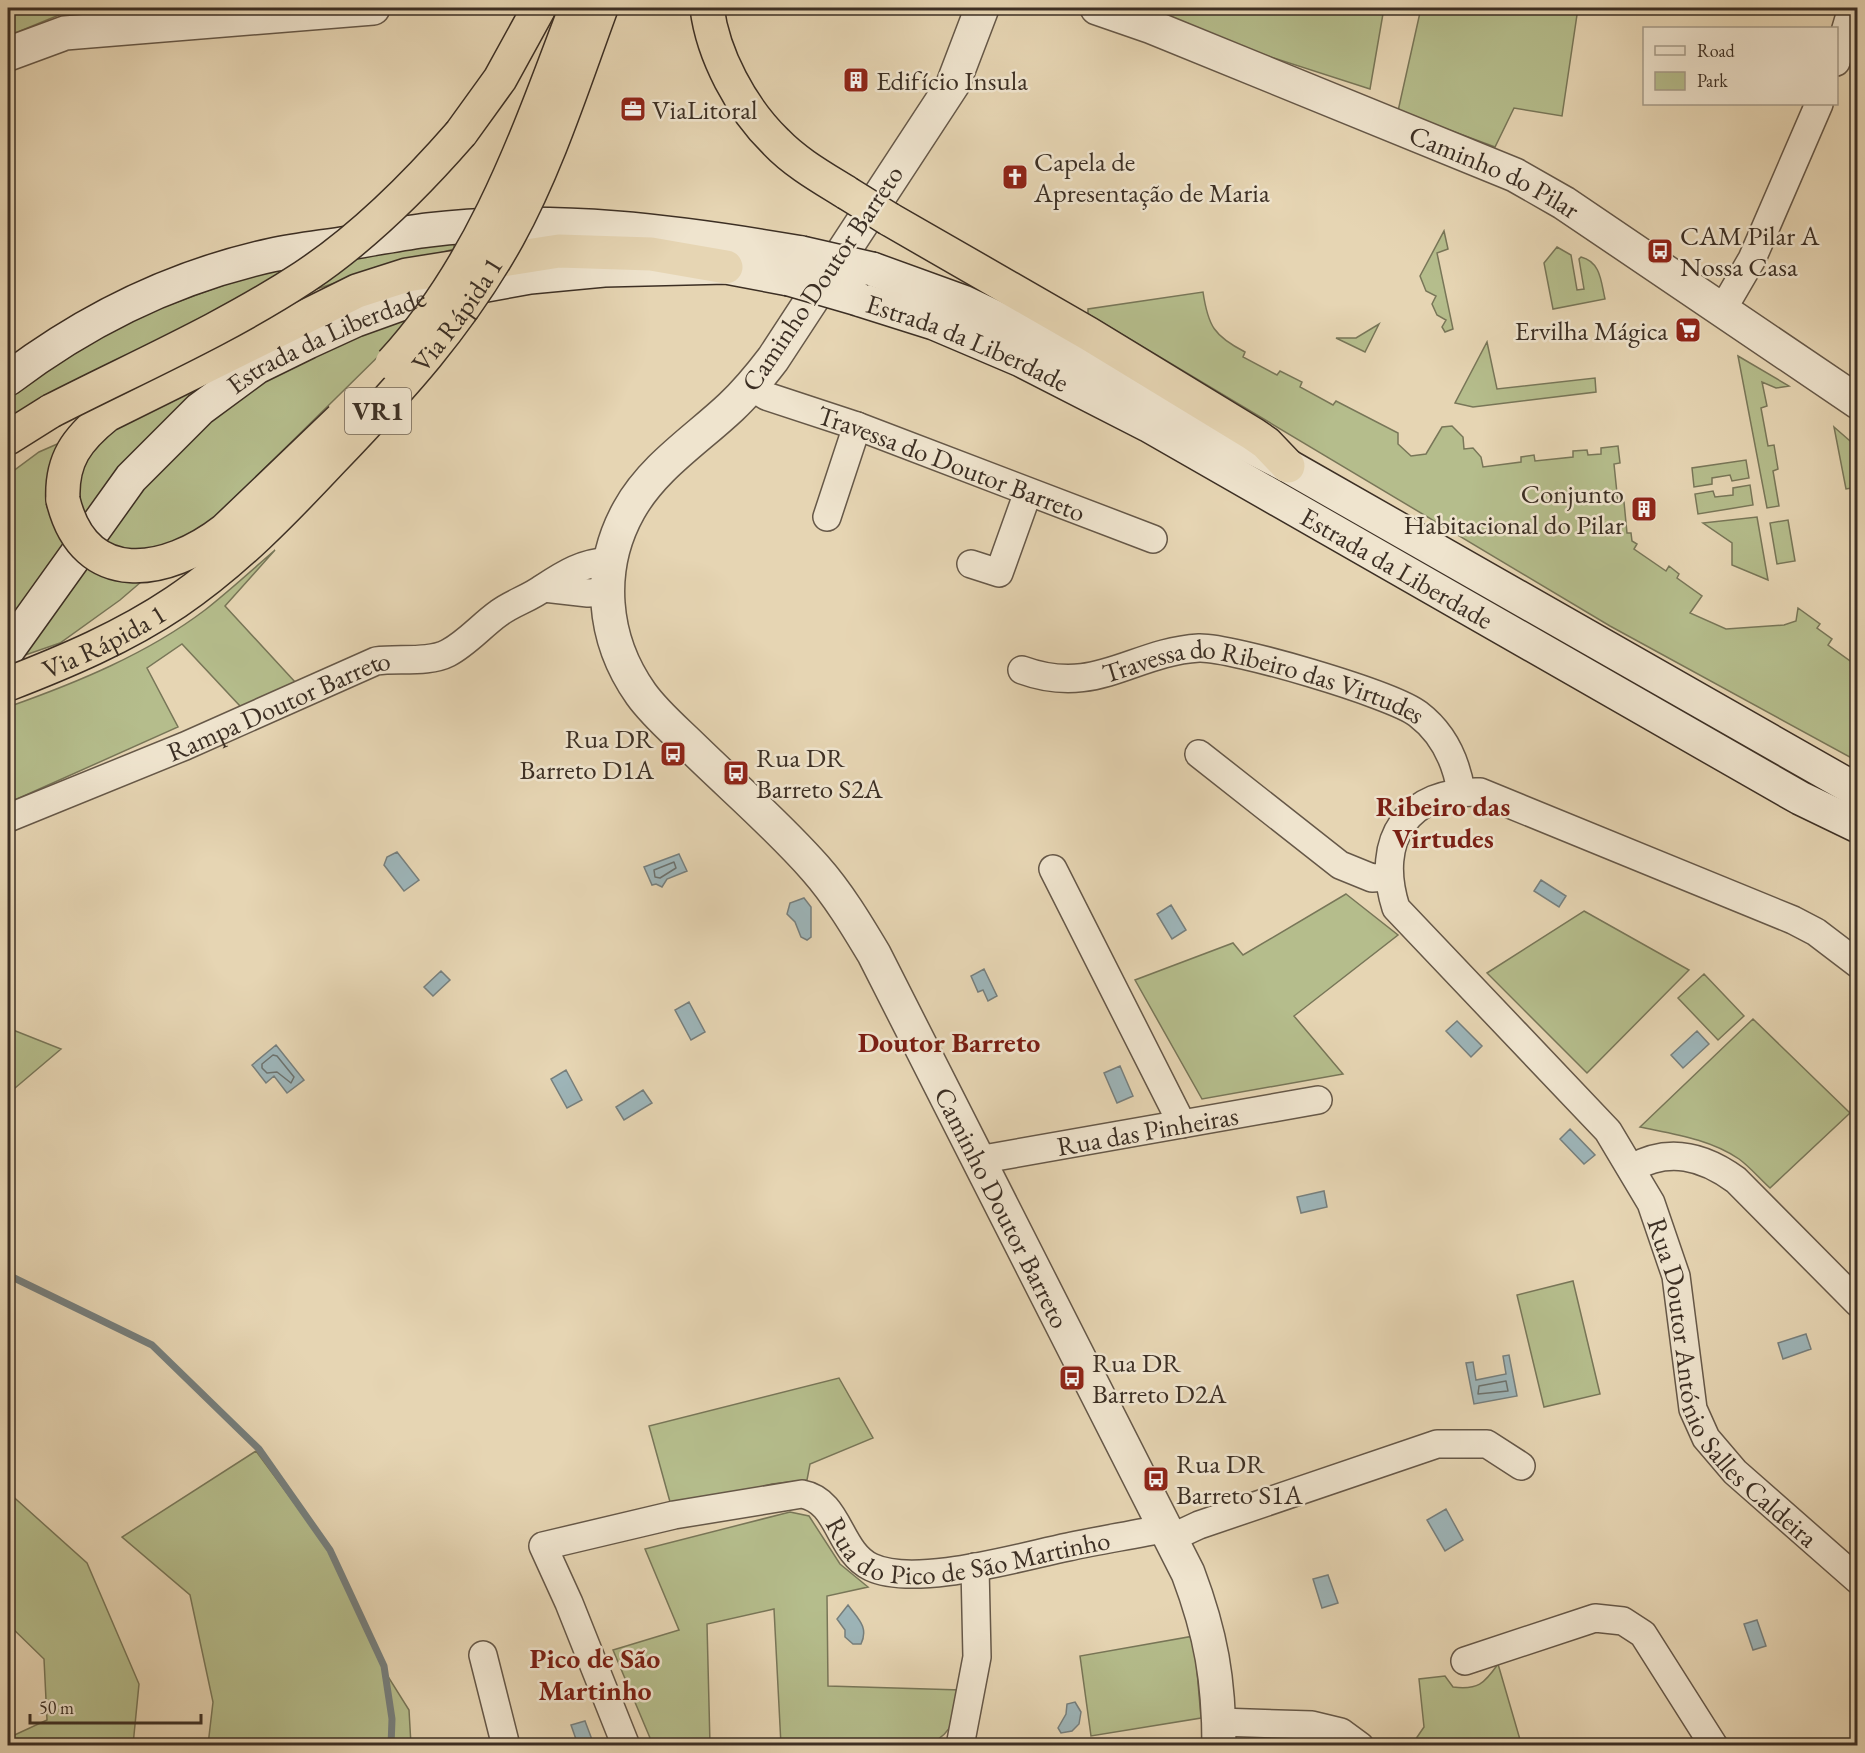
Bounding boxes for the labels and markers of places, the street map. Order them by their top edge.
place label: Edifício Insula [876,63,1028,98]
building icon: Edifício Insula [841,65,871,95]
place label: ViaLitoral [652,92,758,127]
office icon: ViaLitoral [618,94,648,124]
place label: Capela de Apresentação de Maria [1033,144,1270,210]
church icon: Capela de Apresentação de Maria [1000,162,1030,192]
place label: CAM Pilar A Nossa Casa [1680,218,1820,284]
bus stop icon: CAM Pilar A Nossa Casa [1645,236,1675,266]
place label: Ervilha Mágica [1514,313,1668,348]
supermarket icon: Ervilha Mágica [1673,315,1703,345]
place label: Conjunto Habitacional do Pilar [1403,476,1624,542]
building icon: Conjunto Habitacional do Pilar [1629,494,1659,524]
place label: Rua DR Barreto D1A [520,721,655,787]
bus stop icon: Rua DR Barreto D1A [658,739,688,769]
place label: Rua DR Barreto S2A [756,740,883,806]
bus stop icon: Rua DR Barreto S2A [721,758,751,788]
place label: Rua DR Barreto D2A [1092,1345,1227,1411]
bus stop icon: Rua DR Barreto D2A [1057,1363,1087,1393]
place label: Rua DR Barreto S1A [1176,1446,1303,1512]
bus stop icon: Rua DR Barreto S1A [1141,1464,1171,1494]

